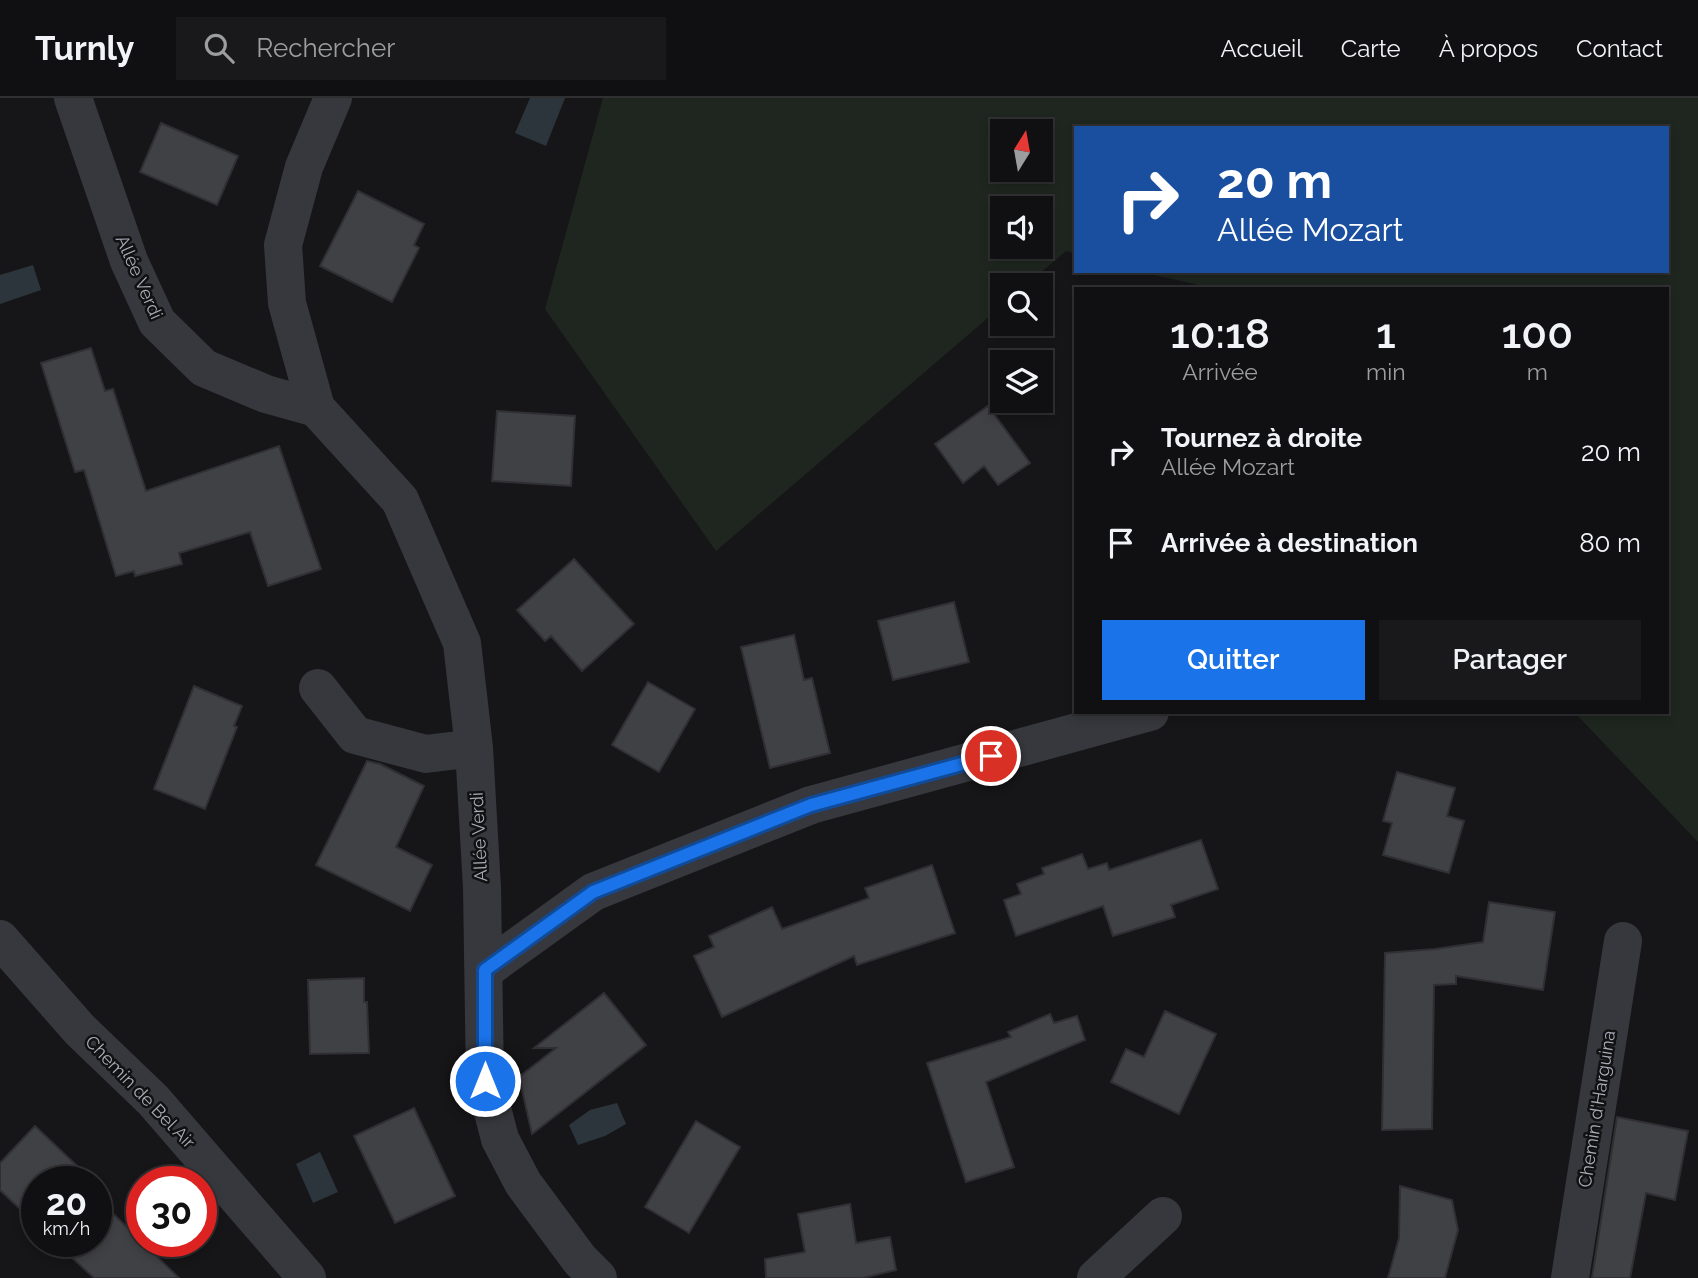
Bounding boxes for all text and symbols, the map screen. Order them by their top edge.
search box [176,17,666,80]
text: Turnly [35,29,134,68]
icon: search [200,29,238,67]
text: Rechercher [256,33,395,63]
text: Accueil [1221,34,1303,63]
text: Carte [1341,34,1401,63]
text: À propos [1439,34,1538,63]
text: Contact [1576,34,1663,63]
north arrow [990,119,1054,182]
map controls [990,119,1053,413]
text: 20 m [1217,152,1332,209]
icon: right [1102,154,1193,245]
button: sound [990,196,1053,259]
text: Allée Mozart [1217,211,1403,248]
street label: Allée Verdi [112,231,167,322]
button: search [990,273,1053,336]
text: 10:18 [1170,309,1270,358]
text: 1 [1376,309,1396,358]
text: 100 [1502,309,1573,358]
button: layers [990,350,1053,413]
text: Arrivée [1182,358,1258,385]
text: min [1366,358,1406,385]
text: m [1527,358,1548,385]
text: Tournez à droite [1161,423,1362,453]
icon: right [1102,433,1140,471]
text: 20 m [1581,437,1641,467]
text: Allée Mozart [1161,453,1295,480]
icon: arrive [1102,524,1140,562]
text: Arrivée à destination [1161,528,1418,558]
text: 80 m [1579,528,1641,558]
button: Quitter [1102,620,1365,700]
button: Partager [1379,620,1641,700]
pin [961,726,1021,786]
icon: arrive [972,737,1010,775]
street label: Allée Verdi [466,792,491,882]
street label: Chemin d'Harguina [1574,1029,1619,1189]
street label: Chemin de Bel Air [81,1031,200,1153]
position arrow [448,1044,522,1118]
speed limit sign: 30 [126,1166,217,1257]
text: 20 [46,1182,87,1223]
text: km/h [43,1218,90,1239]

